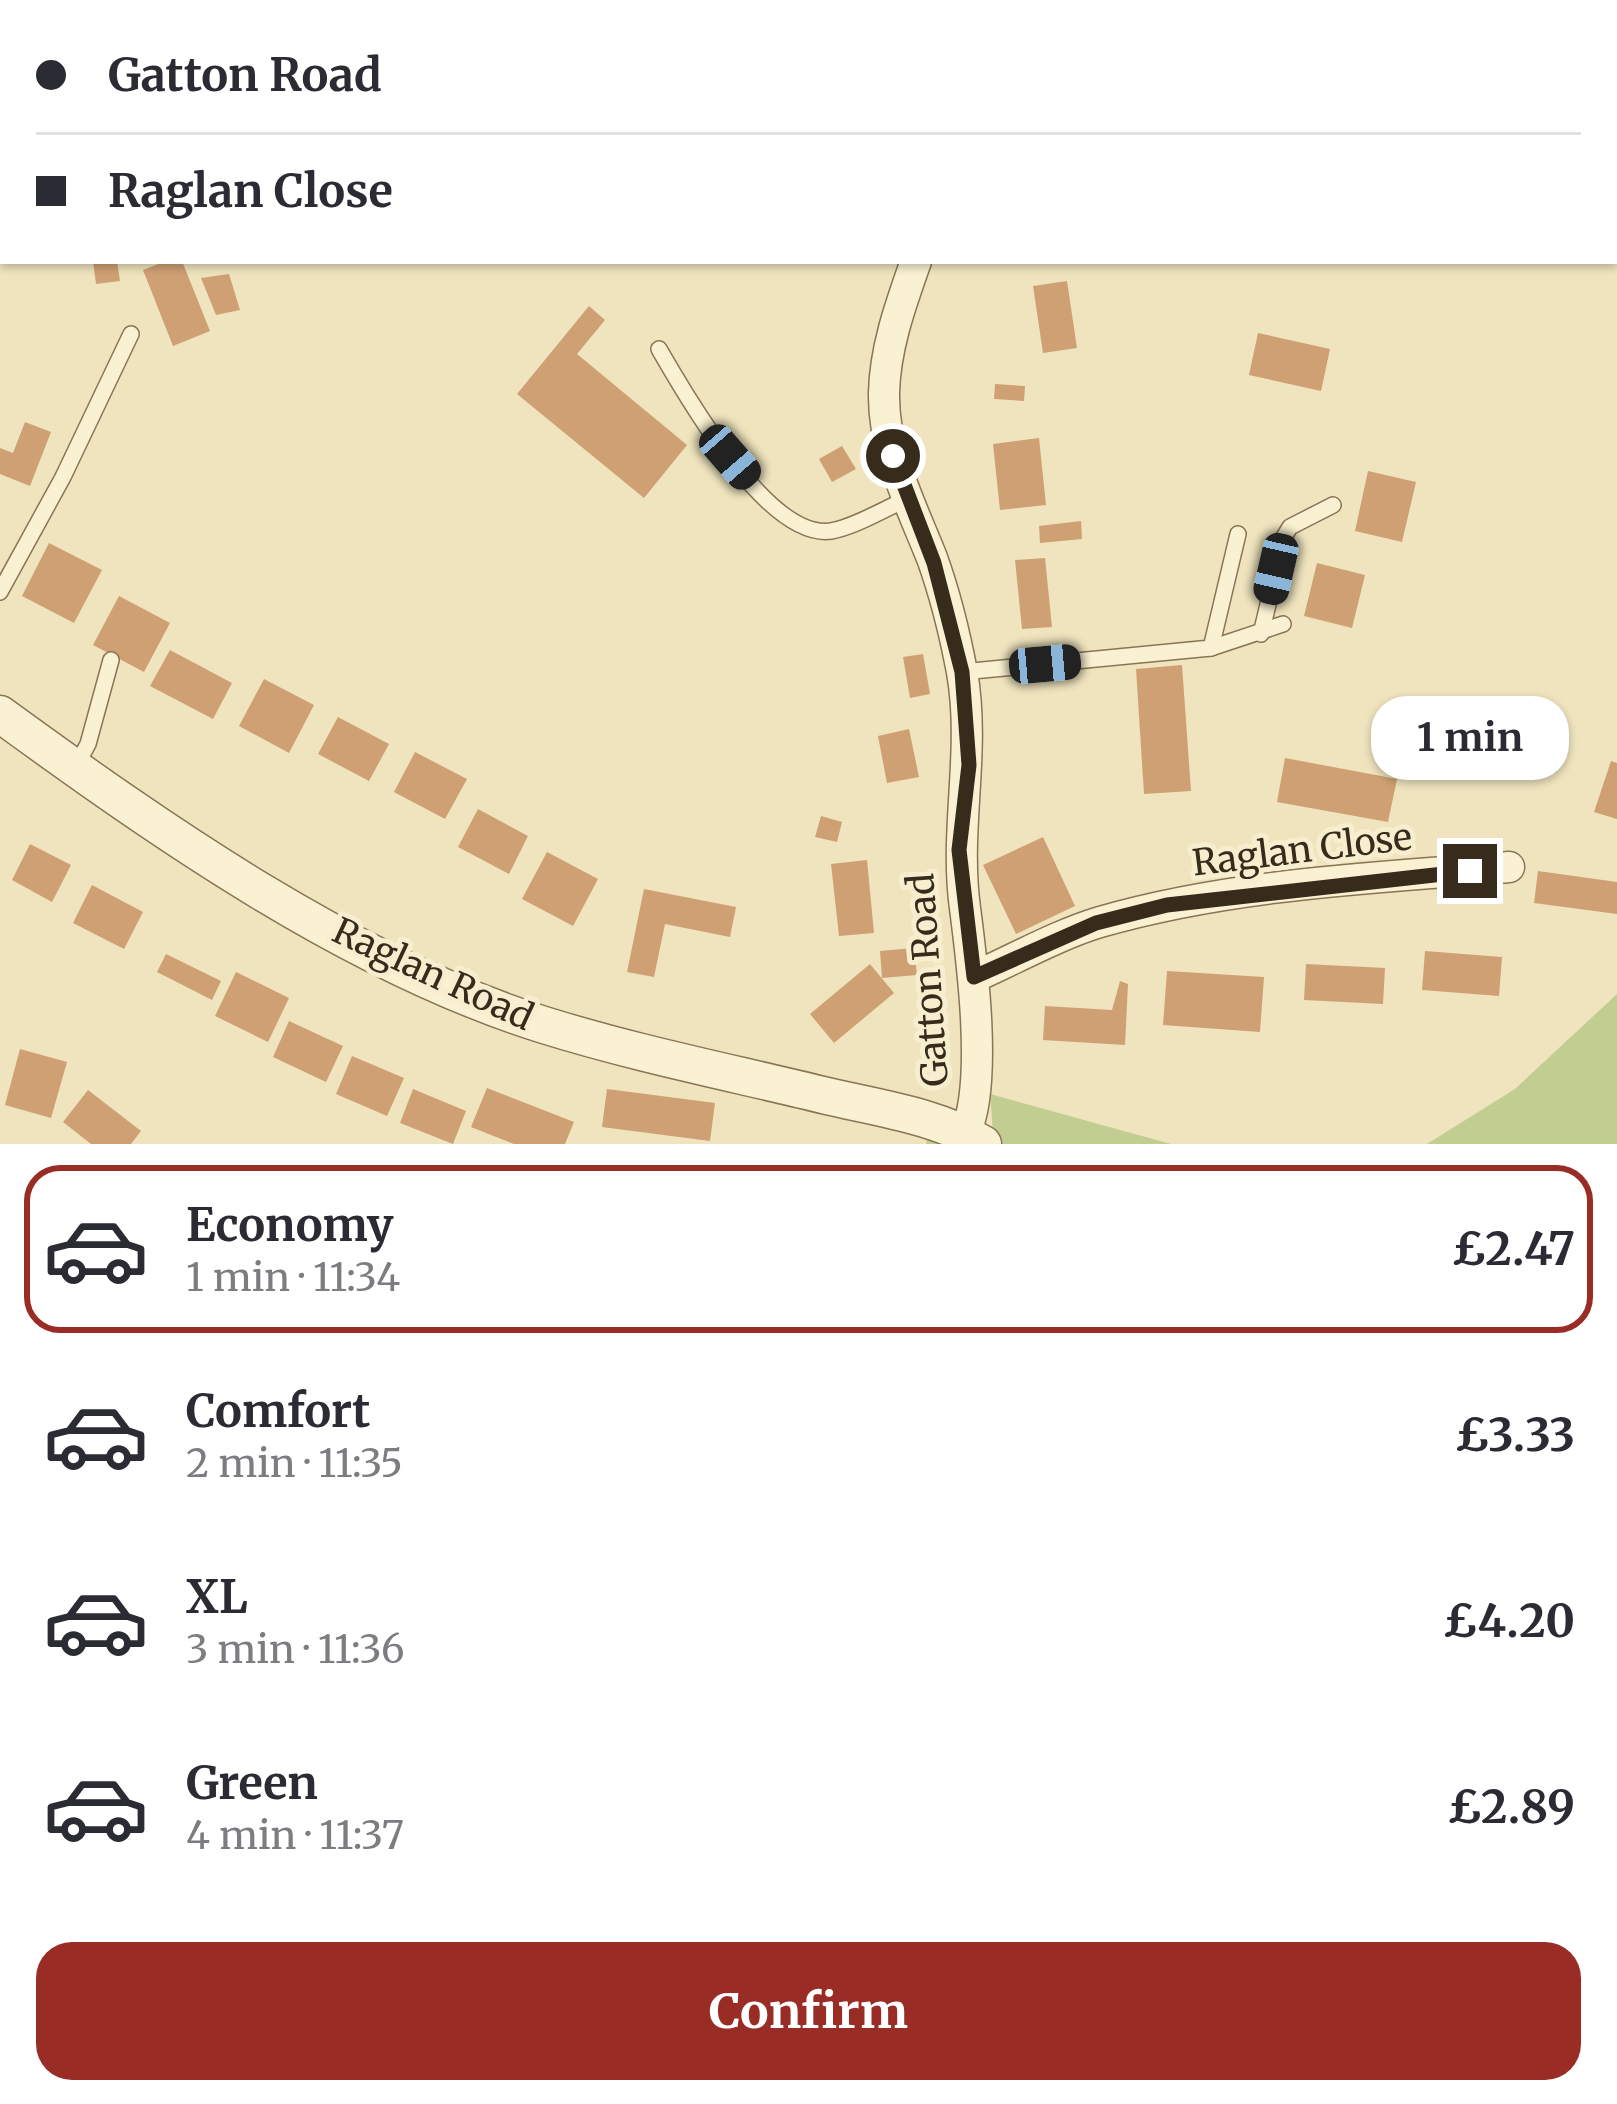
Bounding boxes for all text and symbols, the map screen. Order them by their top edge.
text: Gatton Road [108,47,382,103]
text: Raglan Close [108,163,393,219]
car [693,418,767,496]
route start [866,429,920,483]
car [1250,530,1302,608]
car [1008,643,1082,685]
callout: 1 min [1371,697,1569,781]
text: 1 min [1417,713,1523,762]
street label: Raglan Close [1190,814,1414,886]
route end [1443,844,1497,898]
street label: Gatton Road [898,872,958,1088]
street label: Raglan Road [326,908,540,1040]
icon: car [42,1195,150,1303]
text: Economy [186,1197,394,1253]
text: £2.47 [1452,1221,1575,1277]
text: 1 min · 11:34 [186,1253,400,1302]
icon: car [42,1381,150,1489]
text: Comfort [186,1383,370,1439]
text: £3.33 [1455,1407,1575,1463]
text: 2 min · 11:35 [186,1439,403,1488]
icon: car [42,1567,150,1675]
text: XL [186,1569,248,1625]
text: £4.20 [1443,1593,1575,1649]
text: 3 min · 11:36 [186,1625,405,1674]
icon: car [42,1753,150,1861]
text: Green [186,1755,318,1811]
text: £2.89 [1447,1779,1575,1835]
text: 4 min · 11:37 [186,1811,404,1860]
button: Confirm [36,1942,1581,2080]

